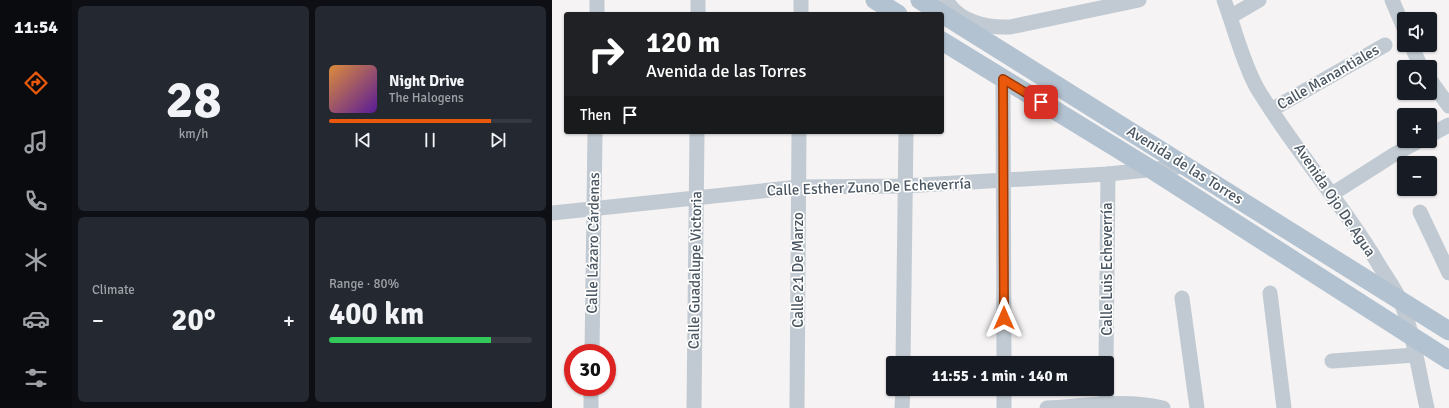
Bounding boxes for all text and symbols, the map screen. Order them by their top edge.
map controls [1397,12,1437,196]
button: sound [1397,12,1437,52]
text: 11:54 [14,16,58,38]
text: 120 m [646,26,720,60]
icon: right [580,28,632,80]
street label: Calle Manantiales [1274,40,1383,114]
text: Avenida de las Torres [646,60,806,82]
button: search [1397,60,1437,100]
text: 28 [165,68,222,132]
icon: directions [22,69,50,97]
text: Night Drive [389,72,464,90]
pin [1024,85,1058,119]
text: The Halogens [389,90,464,106]
icon: arrive [1030,91,1052,113]
icon: arrive [619,104,641,126]
text: Then [580,106,611,124]
button: + [1397,108,1437,148]
street label: Avenida de las Torres [1124,122,1247,208]
text: km/h [179,126,208,142]
icon: music [22,128,50,156]
icon: previous [352,129,374,151]
icon: pause [419,129,441,151]
icon: next [487,129,509,151]
street label: Avenida Ojo De Agua [1290,140,1380,260]
button: − [1397,156,1437,196]
street label: Calle Lázaro Cárdenas [583,172,603,314]
street label: Calle Esther Zuno De Echeverría [766,174,972,200]
icon: phone [22,187,50,215]
street label: Calle Guadalupe Victoria [685,191,705,349]
street label: Calle Luis Echeverría [1098,202,1116,336]
street label: Calle 21 De Marzo [789,212,807,328]
icon: climate [22,246,50,274]
text: Range · 80% [329,276,399,292]
text: Climate [92,282,135,298]
text: 400 km [329,296,424,333]
position arrow [983,297,1025,339]
text: 20° [171,302,216,339]
icon: car [22,305,50,333]
text: − [92,307,104,334]
text: + [283,307,295,334]
speed limit sign: 30 [564,344,616,396]
icon: filters [22,364,50,392]
text: 11:55 · 1 min · 140 m [932,367,1068,385]

